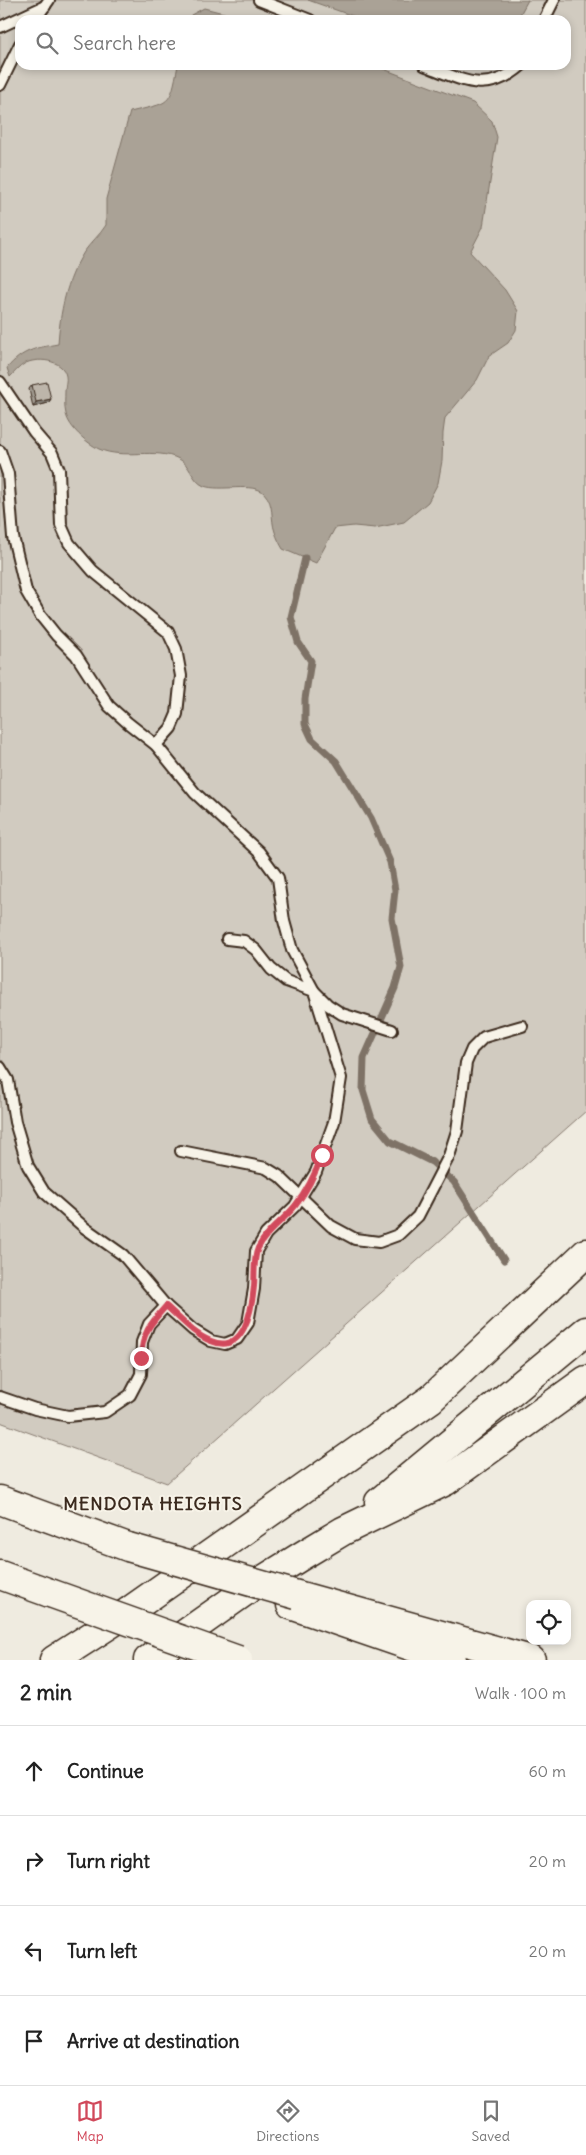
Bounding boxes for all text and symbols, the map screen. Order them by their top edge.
search box [15,15,571,70]
icon: search [33,29,61,57]
text: Search here [73,31,176,55]
route start [311,1144,334,1167]
route end [130,1347,153,1370]
district label: MENDOTA HEIGHTS [63,1492,243,1515]
map controls [526,1600,571,1645]
button: locate [526,1600,571,1645]
text: 2 min [20,1679,72,1706]
text: Walk · 100 m [475,1683,566,1703]
icon: ahead [20,1757,48,1785]
text: Continue [67,1759,144,1783]
text: 60 m [528,1761,566,1781]
icon: right [20,1847,48,1875]
text: Turn right [67,1849,150,1873]
text: 20 m [529,1851,566,1871]
icon: left [20,1937,48,1965]
text: Turn left [67,1939,137,1963]
text: 20 m [529,1941,566,1961]
icon: arrive [20,2027,48,2055]
text: Arrive at destination [67,2029,240,2053]
tab: Map [76,2097,104,2145]
tab: Directions [256,2097,319,2145]
tab: Saved [472,2097,510,2145]

